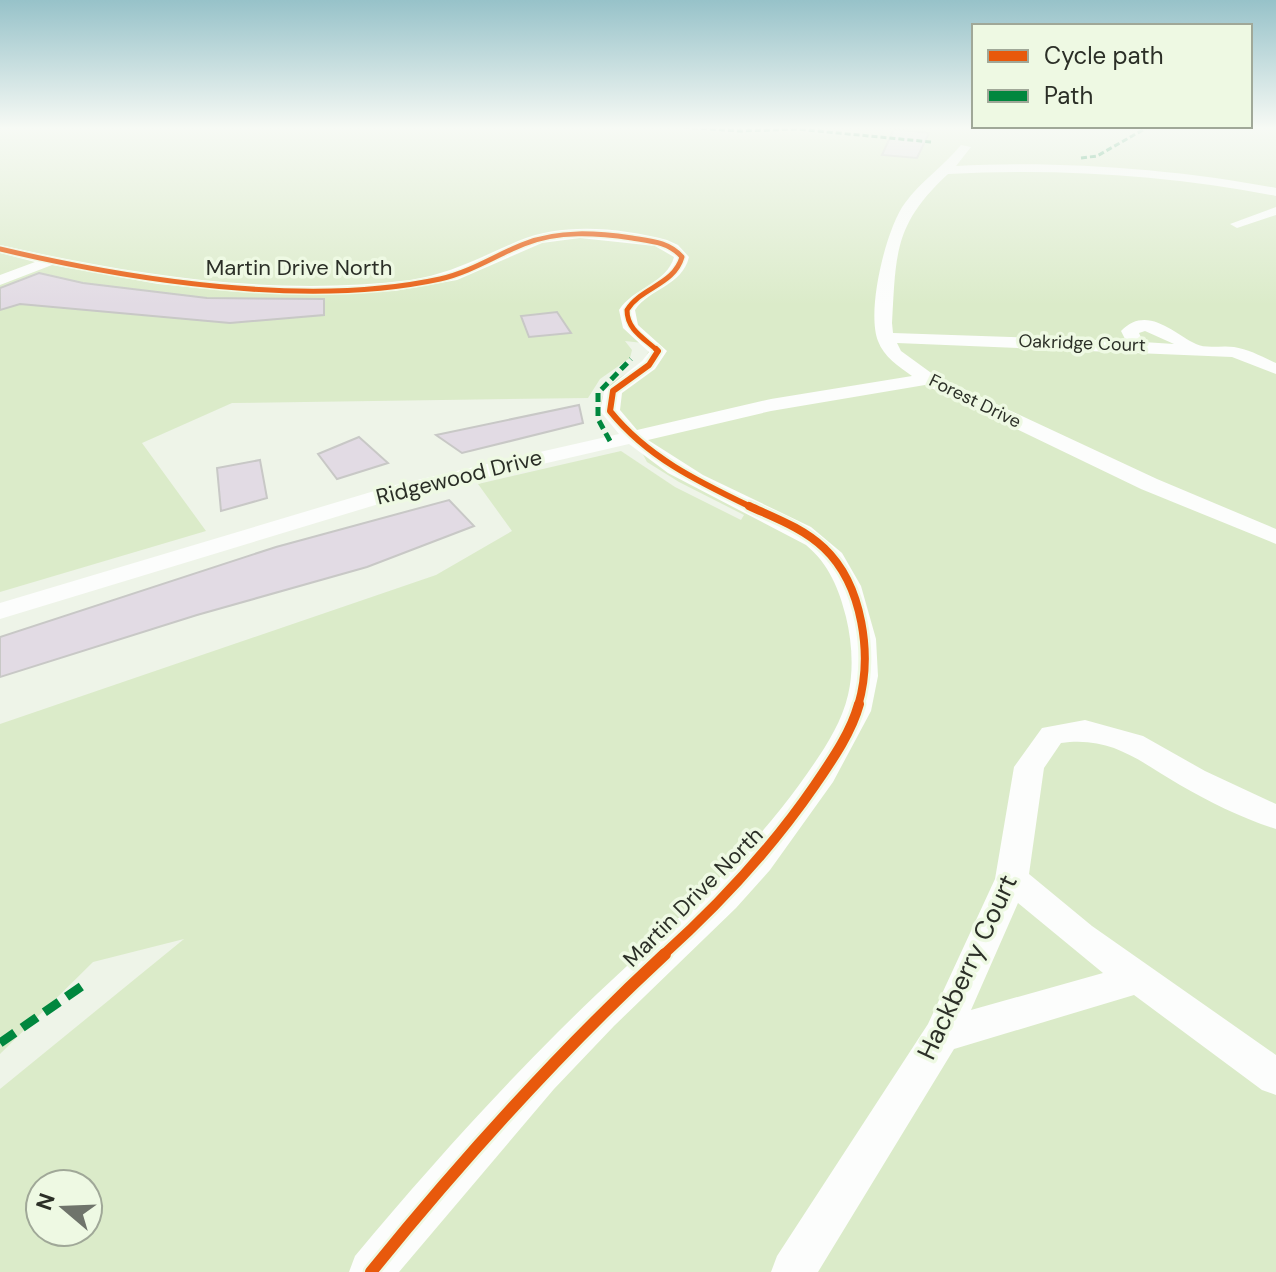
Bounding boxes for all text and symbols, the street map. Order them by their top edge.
legend [972,24,1252,128]
text: Cycle path [1044,40,1163,71]
text: Path [1044,80,1093,111]
street label: Martin Drive North [206,253,392,282]
street label: Oakridge Court [1018,329,1146,357]
street label: Forest Drive [925,368,1025,434]
street label: Ridgewood Drive [373,442,545,512]
street label: Martin Drive North [617,821,769,973]
street label: Hackberry Court [909,869,1025,1065]
north arrow [24,1168,104,1248]
text: N [29,1189,62,1214]

